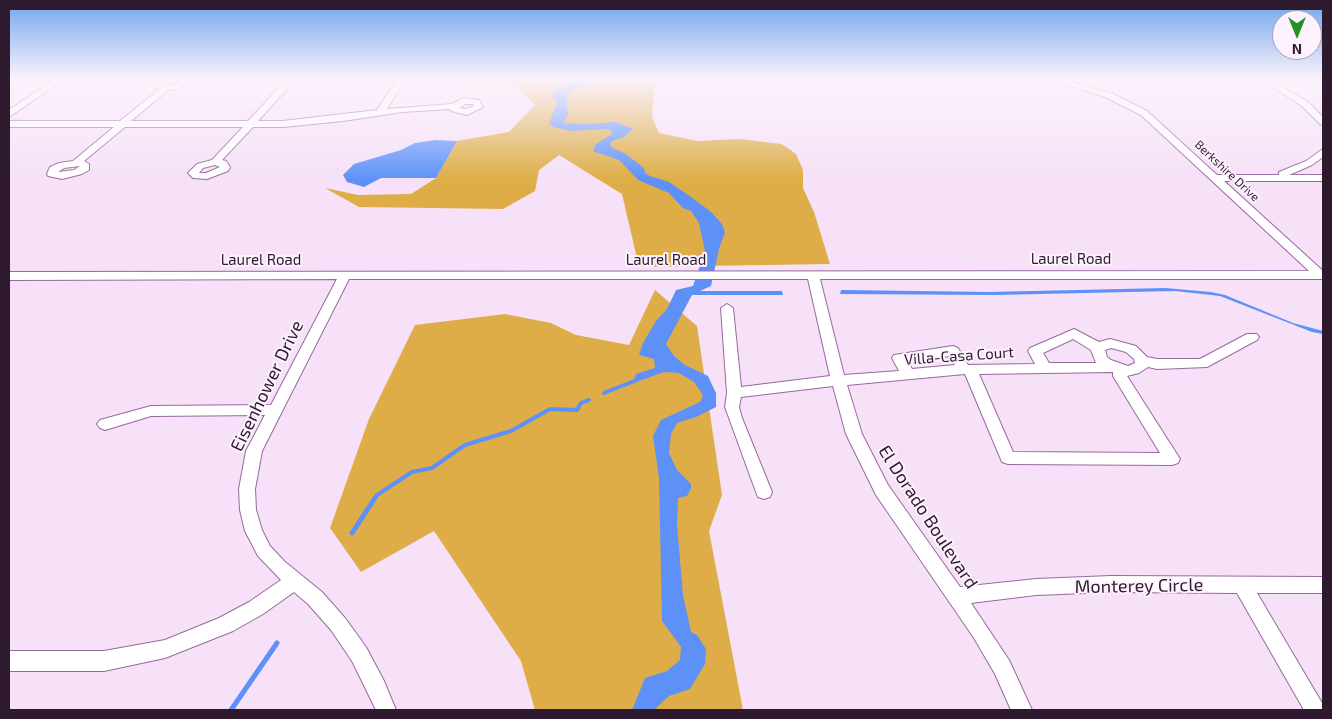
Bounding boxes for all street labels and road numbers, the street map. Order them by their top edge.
street label: Berkshire Drive [1192,137,1262,205]
street label: Laurel Road [1031,250,1111,268]
street label: Laurel Road [221,251,301,269]
street label: Laurel Road [626,251,706,269]
street label: Eisenhower Drive [226,317,308,455]
street label: Villa-Casa Court [903,343,1015,369]
street label: El Dorado Boulevard [874,441,982,593]
street label: Monterey Circle [1074,574,1204,598]

